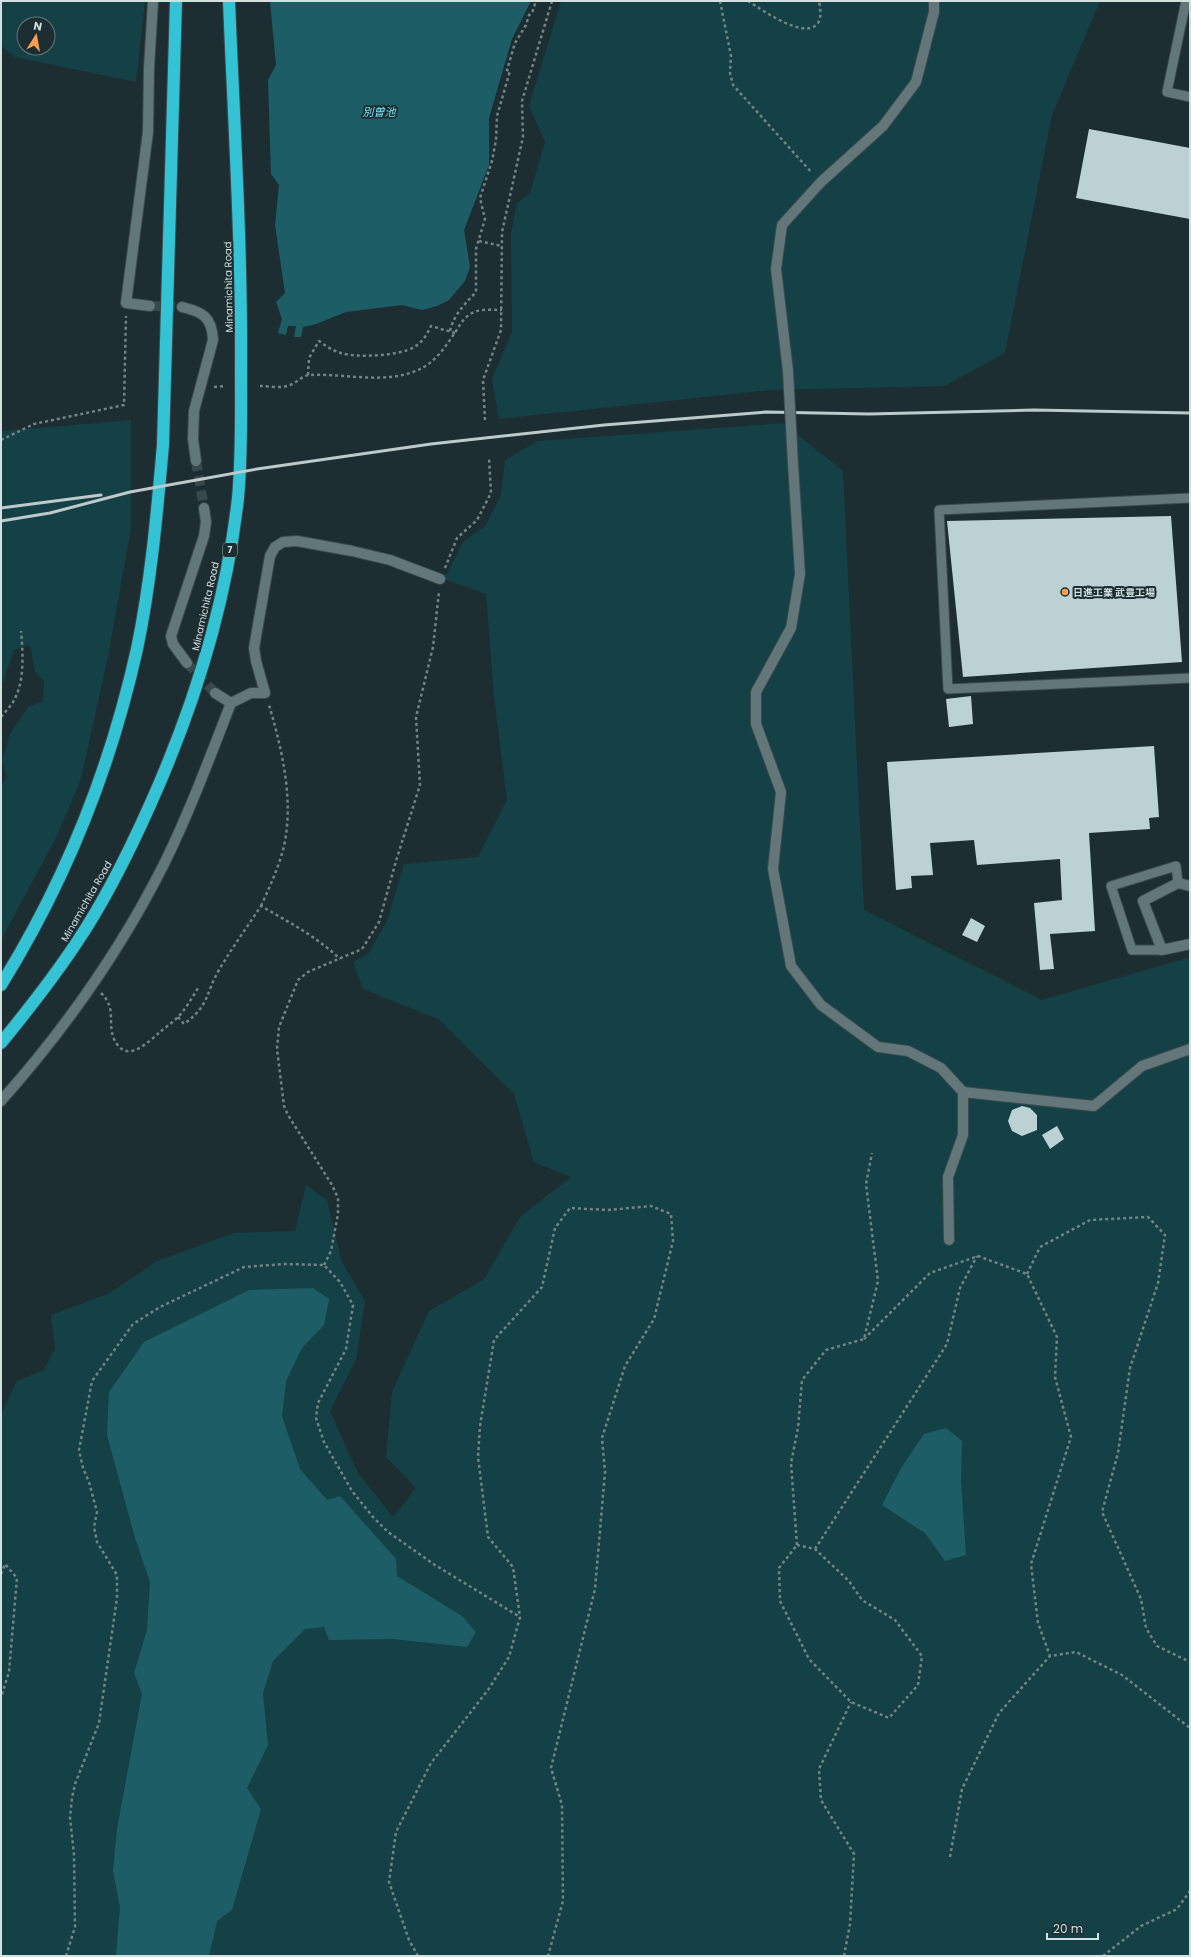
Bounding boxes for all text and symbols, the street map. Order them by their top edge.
north arrow [16,16,56,56]
text: N [32,18,43,35]
water label: 別曽池 [363,104,396,120]
street label: Minamichita Road [220,241,237,333]
road number: 7 [223,543,237,557]
street label: Minamichita Road [188,560,223,652]
place label: 日進工業 武豊工場 [1073,585,1155,600]
marker: 日進工業 武豊工場 [1060,587,1070,597]
street label: Minamichita Road [57,858,116,944]
scale bar [1047,1915,1098,1941]
text: 20 m [1053,1920,1083,1937]

